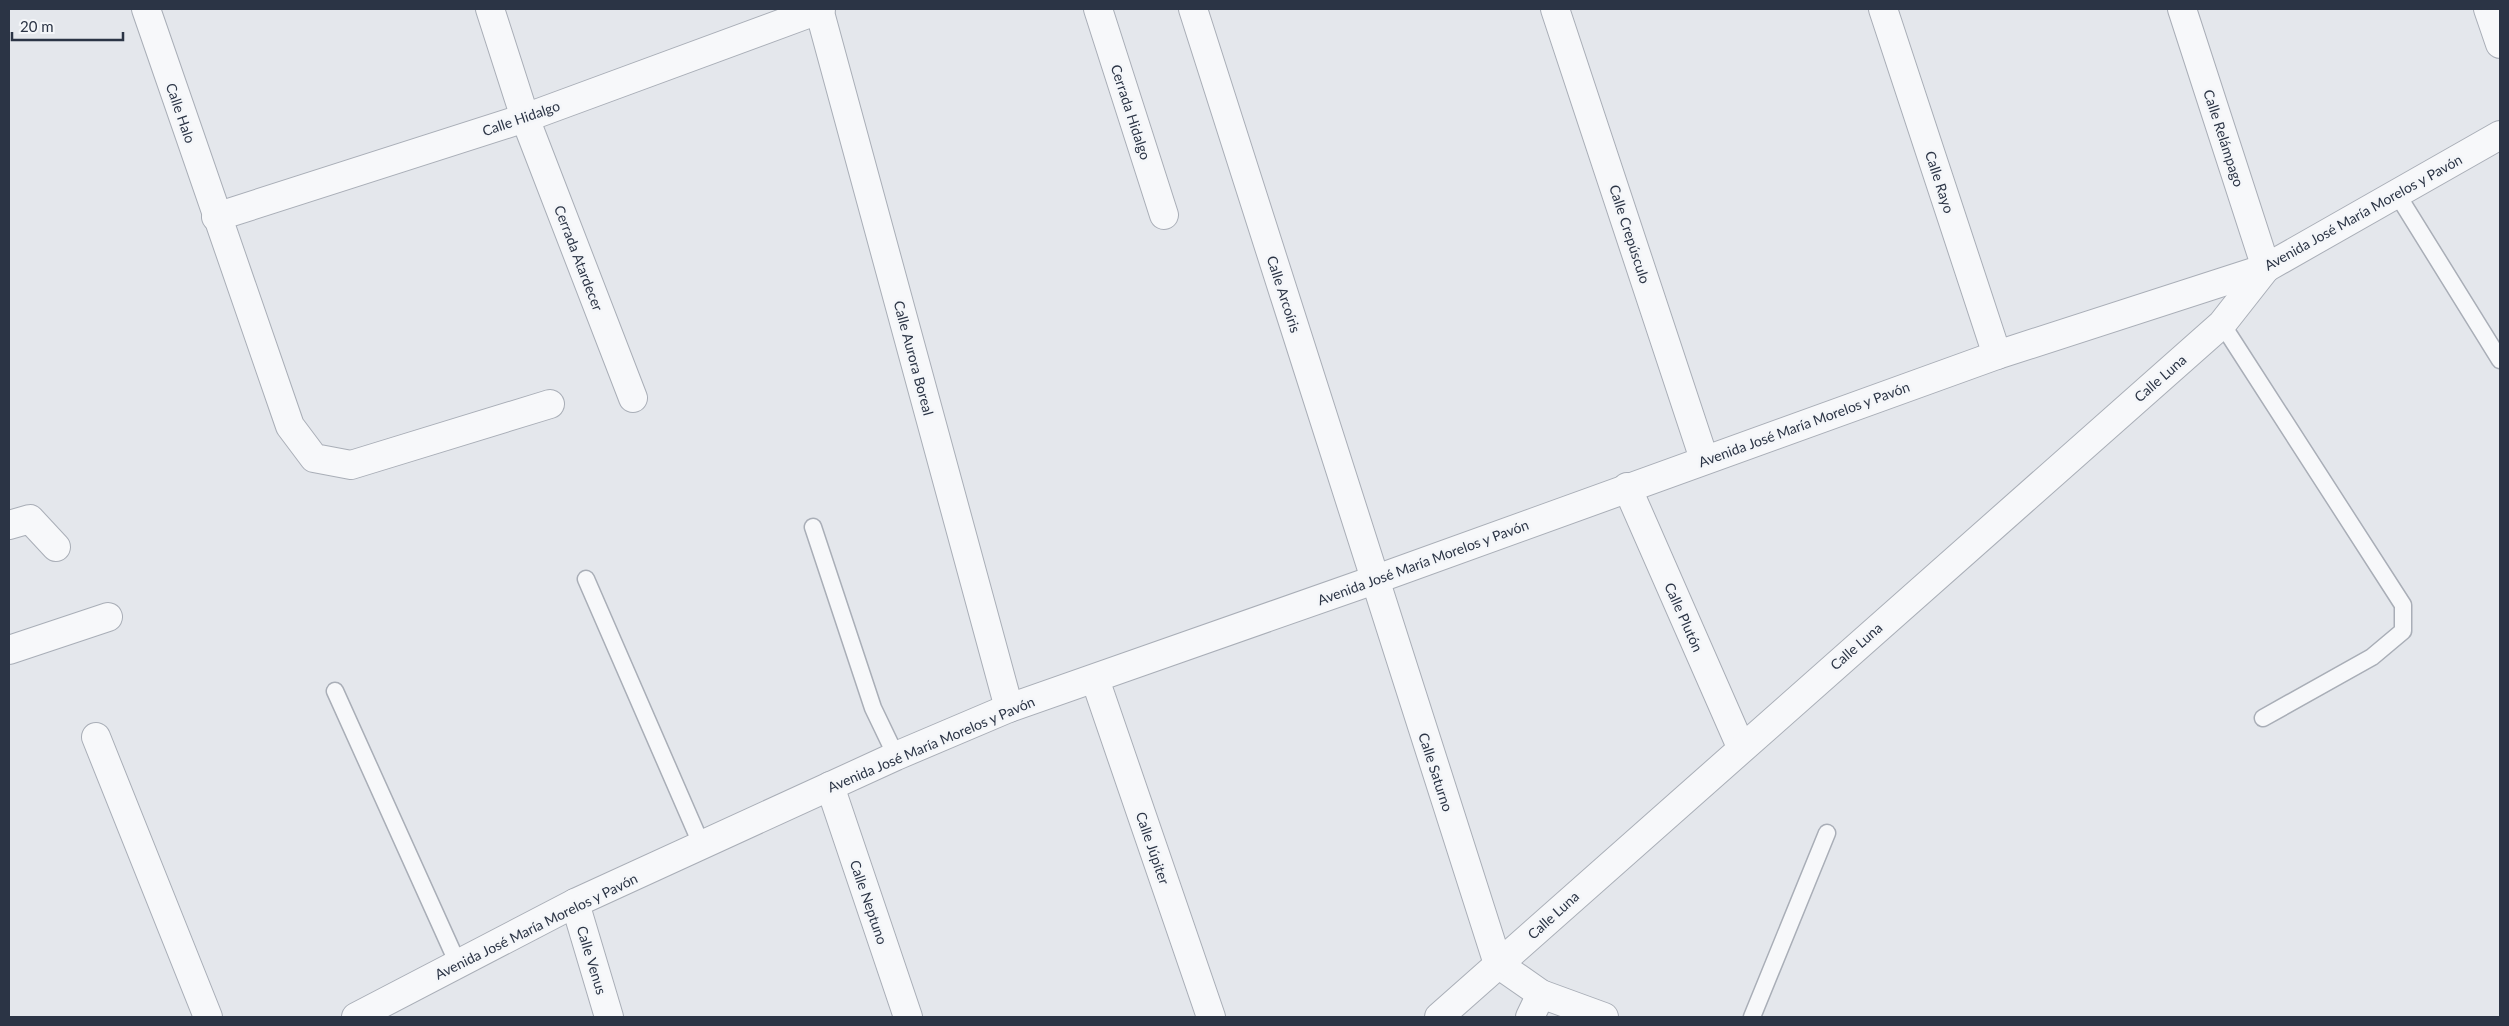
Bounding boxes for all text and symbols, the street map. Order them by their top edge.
scale bar [12,10,124,42]
text: 20 m [20,17,54,35]
street label: Cerrada Hidalgo [1108,62,1154,162]
street label: Calle Halo [163,81,199,145]
street label: Calle Relámpago [2200,87,2248,189]
street label: Calle Hidalgo [480,97,562,139]
street label: Calle Rayo [1922,149,1958,215]
street label: Avenida José María Morelos y Pavón [2261,150,2465,274]
street label: Calle Crepúsculo [1606,182,1654,286]
street label: Cerrada Atardecer [551,203,607,313]
street label: Calle Arcoíris [1264,253,1304,335]
street label: Calle Aurora Boreal [890,299,938,417]
street label: Calle Luna [2131,351,2189,405]
street label: Avenida José María Morelos y Pavón [1696,378,1912,470]
street label: Avenida José María Morelos y Pavón [1315,516,1531,608]
street label: Calle Plutón [1661,580,1707,654]
street label: Calle Luna [1827,619,1885,673]
street label: Avenida José María Morelos y Pavón [825,692,1037,796]
street label: Calle Saturno [1415,730,1457,814]
street label: Calle Júpiter [1133,809,1173,887]
street label: Calle Neptuno [847,858,891,946]
street label: Avenida José María Morelos y Pavón [432,869,640,983]
street label: Calle Luna [1524,887,1582,942]
street label: Calle Venus [574,924,610,996]

